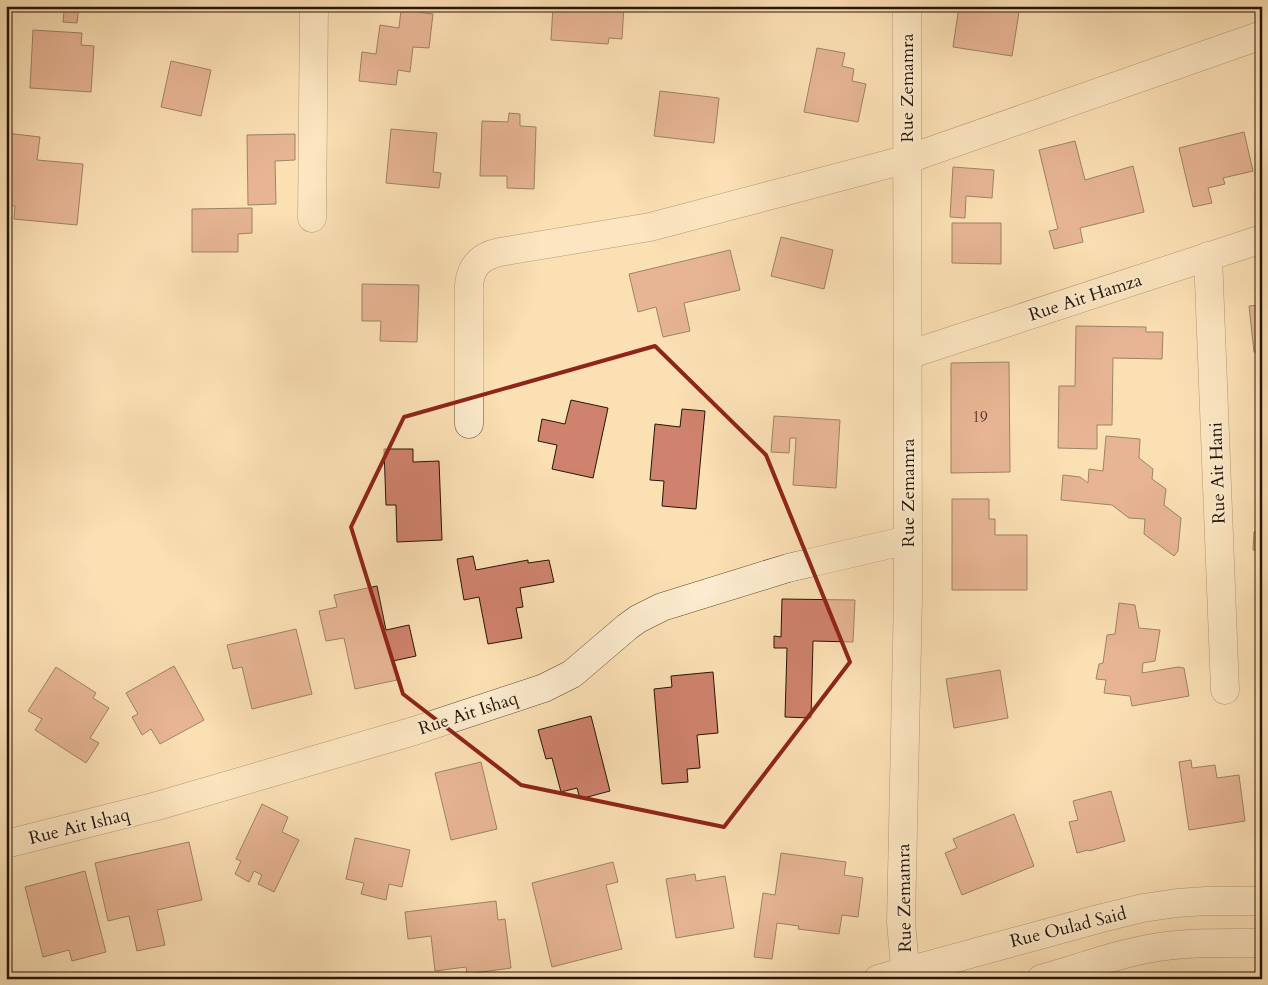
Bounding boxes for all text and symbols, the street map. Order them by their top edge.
street label: Rue Zemamra [895,33,920,142]
street label: Rue Ait Hamza [1025,267,1145,328]
house number: 19 [972,407,988,427]
street label: Rue Ait Hani [1203,422,1232,524]
street label: Rue Zemamra [896,438,921,547]
street label: Rue Ait Ishaq [415,686,521,741]
street label: Rue Ait Ishaq [26,802,133,851]
street label: Rue Zemamra [891,843,918,953]
street label: Rue Oulad Said [1007,901,1129,954]

